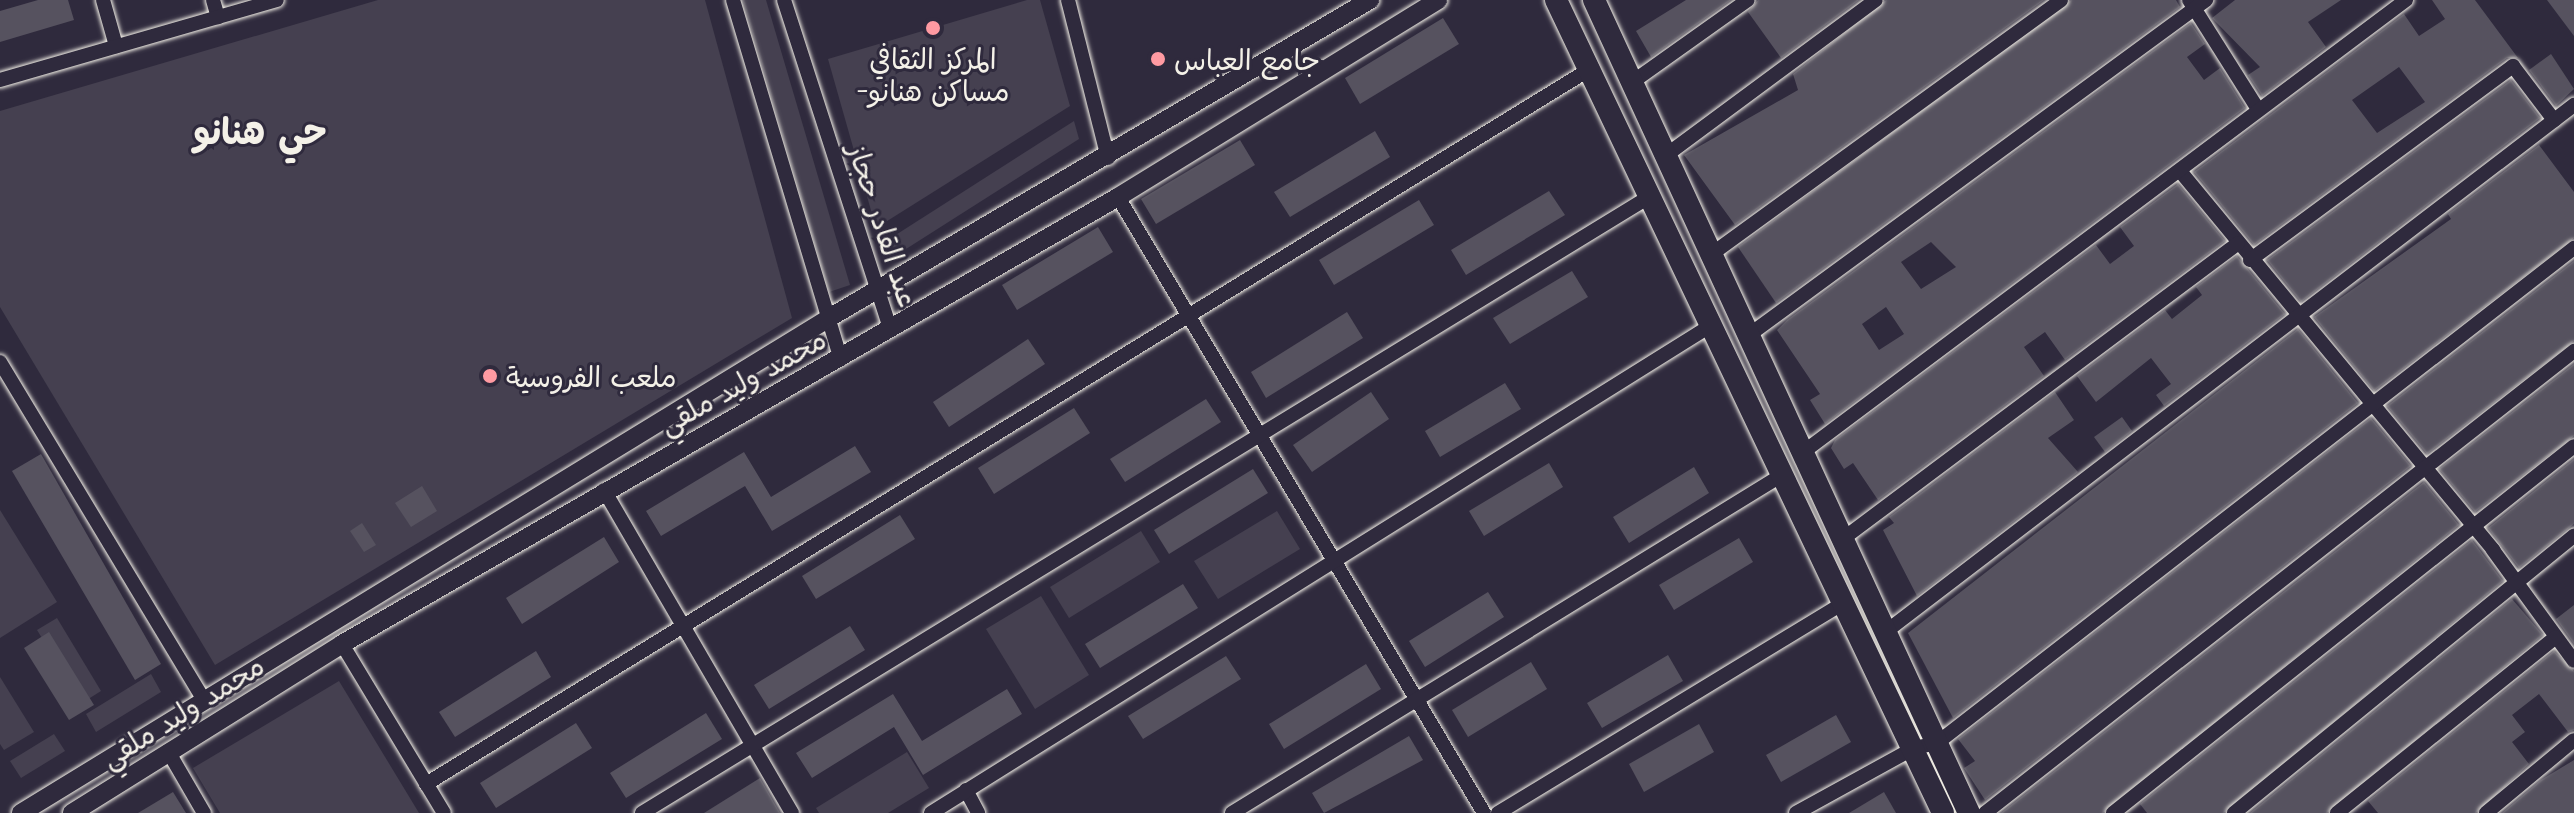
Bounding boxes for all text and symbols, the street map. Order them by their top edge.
marker: المركز الثقافي -مساكن هنانو [924,19,942,37]
place label: المركز الثقافي -مساكن هنانو [857,41,1009,107]
place label: جامع العباس [1174,42,1320,76]
marker: جامع العباس [1149,50,1167,68]
district label: حي هنانو [193,108,327,152]
street label: عبد القادر حجاز [842,139,926,311]
street label: محمد وليد ملقي [653,321,831,441]
place label: ملعب الفروسية [506,359,677,393]
marker: ملعب الفروسية [481,367,499,385]
street label: محمد وليد ملقي [94,648,270,774]

